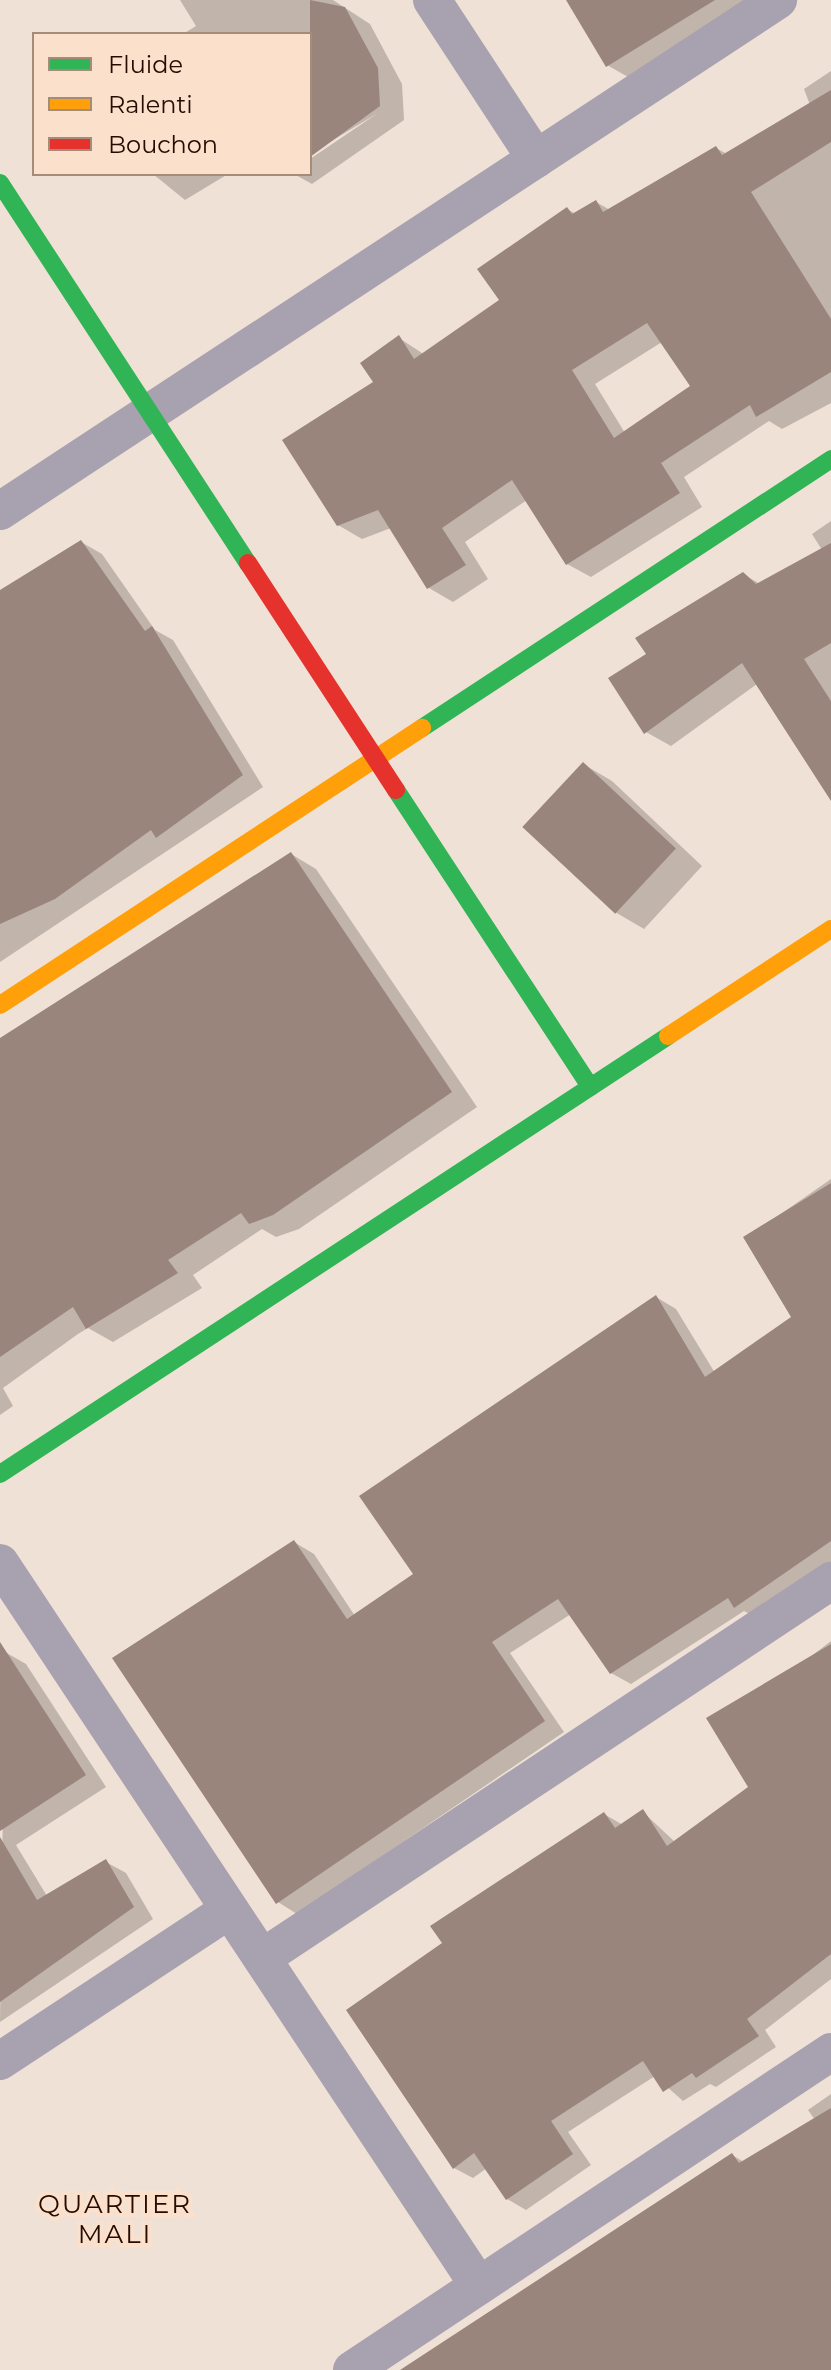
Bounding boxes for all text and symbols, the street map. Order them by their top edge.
legend [32,32,312,176]
text: Fluide [108,50,183,79]
text: Ralenti [108,90,193,119]
text: Bouchon [108,130,218,159]
district label: QUARTIER MALI [38,2189,192,2250]

